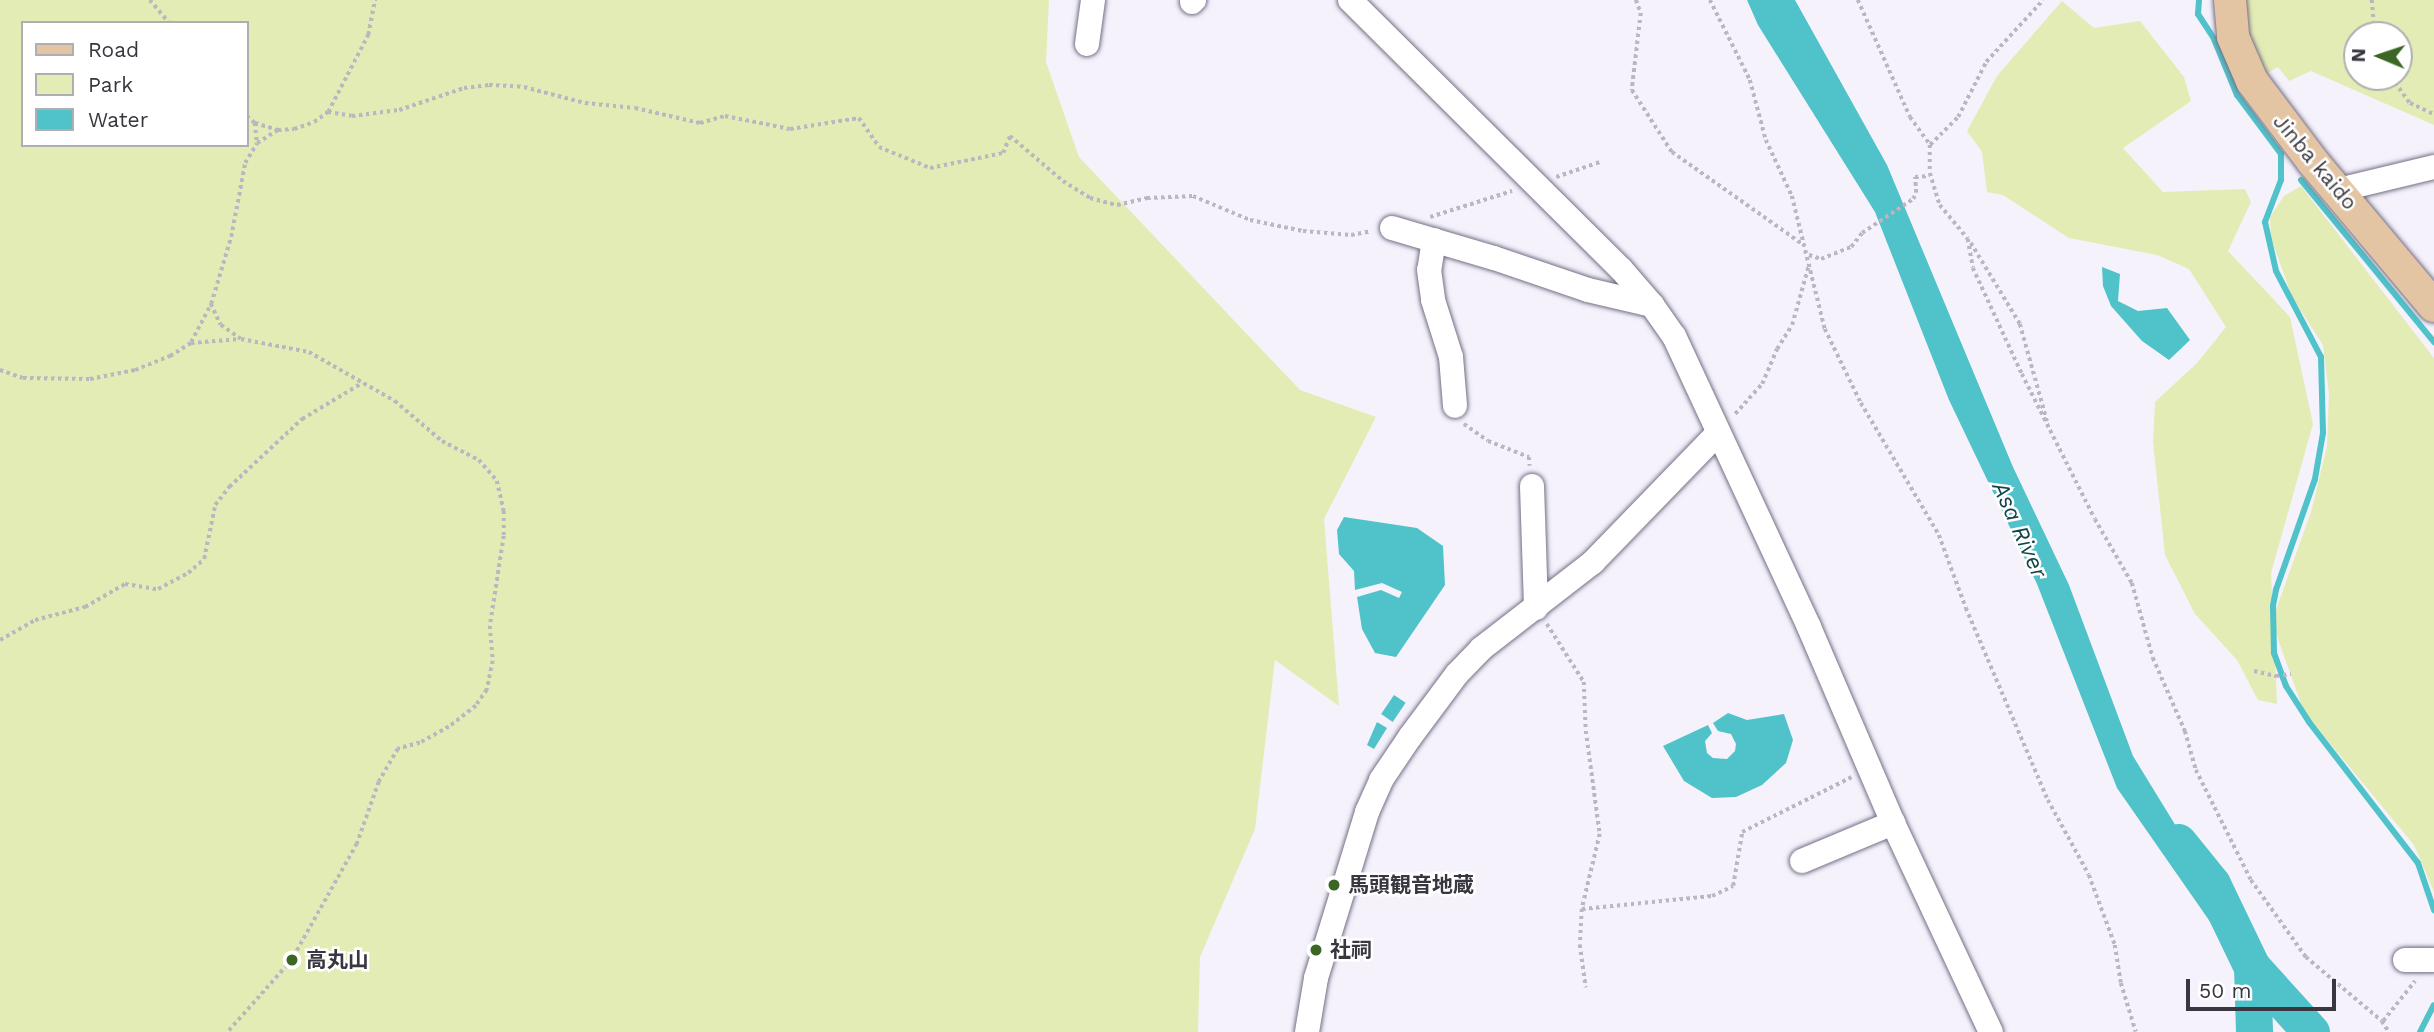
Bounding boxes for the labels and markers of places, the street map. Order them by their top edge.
place label: 馬頭観音地蔵 [1348,872,1474,898]
marker: 馬頭観音地蔵 [1326,877,1342,893]
place label: 社祠 [1330,937,1372,963]
marker: 社祠 [1308,942,1324,958]
place label: 高丸山 [306,947,369,973]
marker: 高丸山 [284,952,300,968]

